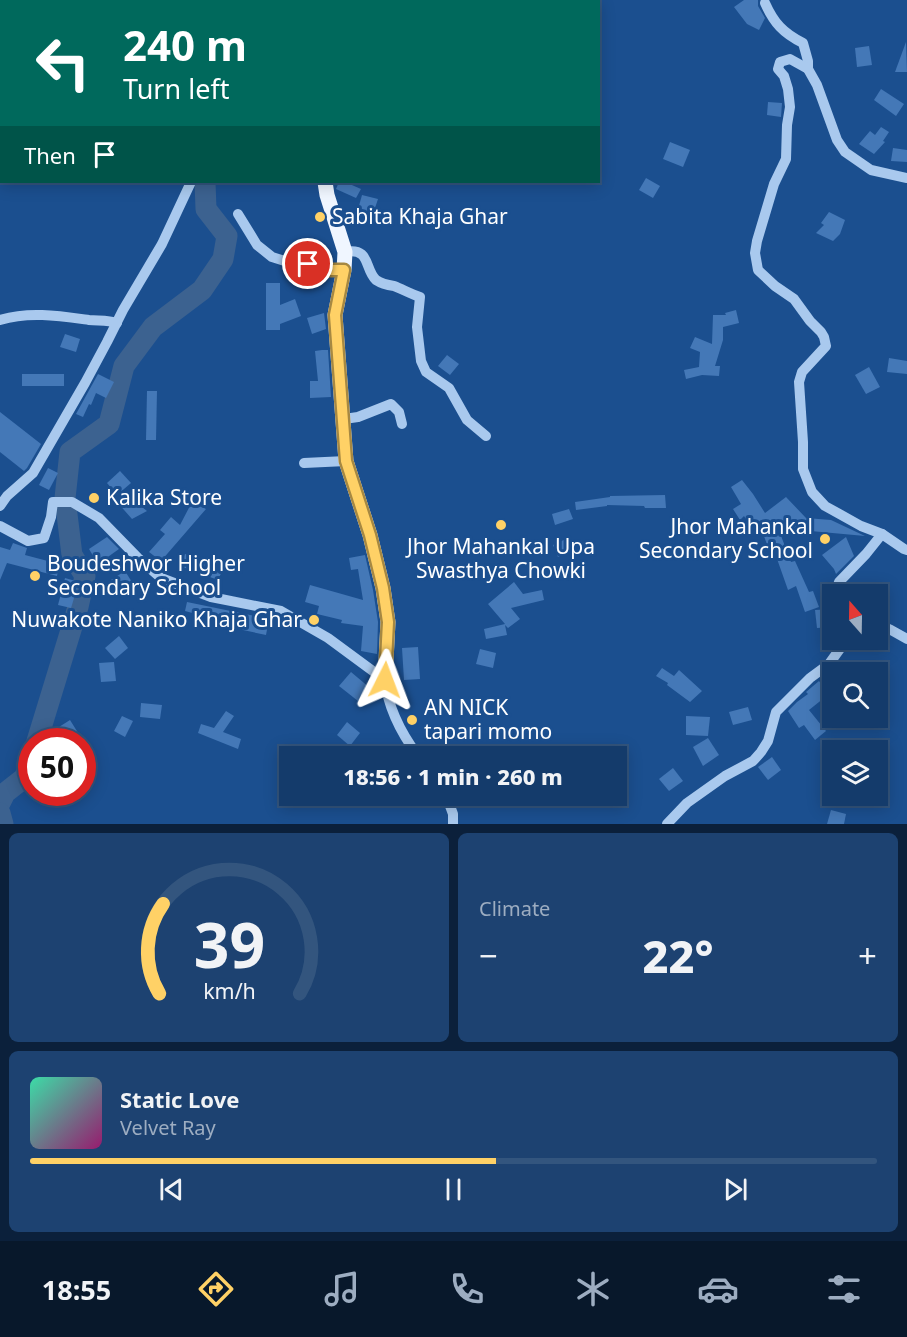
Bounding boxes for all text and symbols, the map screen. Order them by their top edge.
text: 240 m [123,16,247,73]
icon: left [24,24,102,102]
text: Turn left [123,70,229,107]
icon: arrive [88,138,121,171]
text: Then [24,140,76,170]
place label: Sabita Khaja Ghar [332,202,508,230]
marker: Sabita Khaja Ghar [313,210,327,224]
pin [282,238,333,289]
icon: arrive [291,247,324,280]
place label: Kalika Store [106,483,222,511]
marker: Kalika Store [87,491,101,505]
place label: Jhor Mahankal Secondary School [639,512,813,564]
marker: Jhor Mahankal Upa Swasthya Chowki [494,518,508,532]
place label: Jhor Mahankal Upa Swasthya Chowki [405,532,595,584]
marker: Jhor Mahankal Secondary School [818,532,832,546]
place label: Boudeshwor Higher Secondary School [47,549,245,601]
marker: Boudeshwor Higher Secondary School [28,569,42,583]
north arrow [822,584,888,650]
map controls [822,584,888,806]
place label: Nuwakote Naniko Khaja Ghar [11,605,302,633]
marker: Nuwakote Naniko Khaja Ghar [307,613,321,627]
position arrow [353,648,417,712]
button: search [822,662,888,728]
place label: AN NICK tapari momo [424,693,552,745]
marker: AN NICK tapari momo [405,713,419,727]
speed limit sign: 50 [18,728,96,806]
button: layers [822,740,888,806]
text: 18:56 · 1 min · 260 m [343,761,563,791]
text: Climate [479,895,550,922]
text: 39 [193,901,265,986]
text: 22° [642,925,714,986]
text: − [479,933,498,978]
text: + [858,933,877,978]
text: km/h [203,977,255,1006]
text: Static Love [120,1084,239,1114]
text: Velvet Ray [120,1114,216,1141]
icon: previous [155,1173,188,1206]
icon: pause [437,1173,470,1206]
icon: next [719,1173,752,1206]
icon: directions [195,1268,237,1310]
icon: music [321,1268,363,1310]
icon: phone [446,1268,488,1310]
icon: climate [572,1268,614,1310]
icon: car [697,1268,739,1310]
icon: filters [823,1268,865,1310]
text: 18:55 [42,1271,111,1308]

